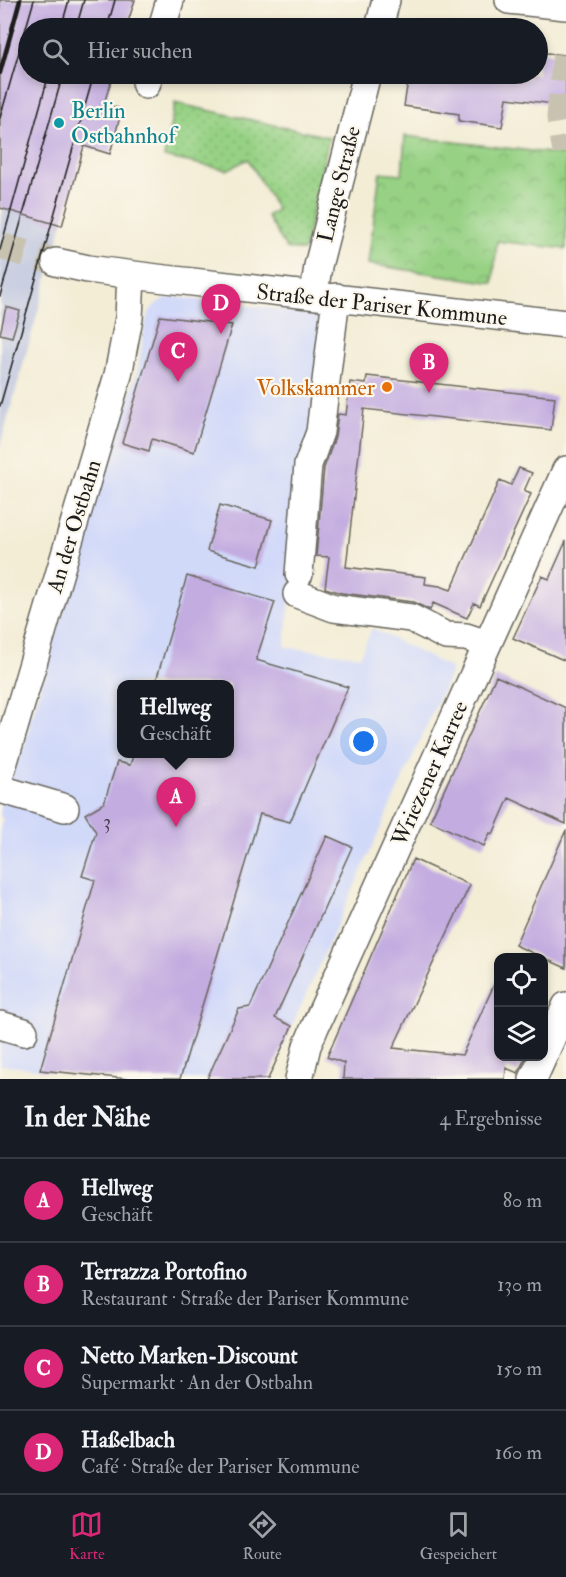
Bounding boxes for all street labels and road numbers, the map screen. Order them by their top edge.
street label: Lange Straße [311,123,367,245]
street label: Straße der Pariser Kommune [255,278,508,332]
street label: An der Ostbahn [40,456,108,597]
street label: Wriezener Karree [385,696,474,851]

